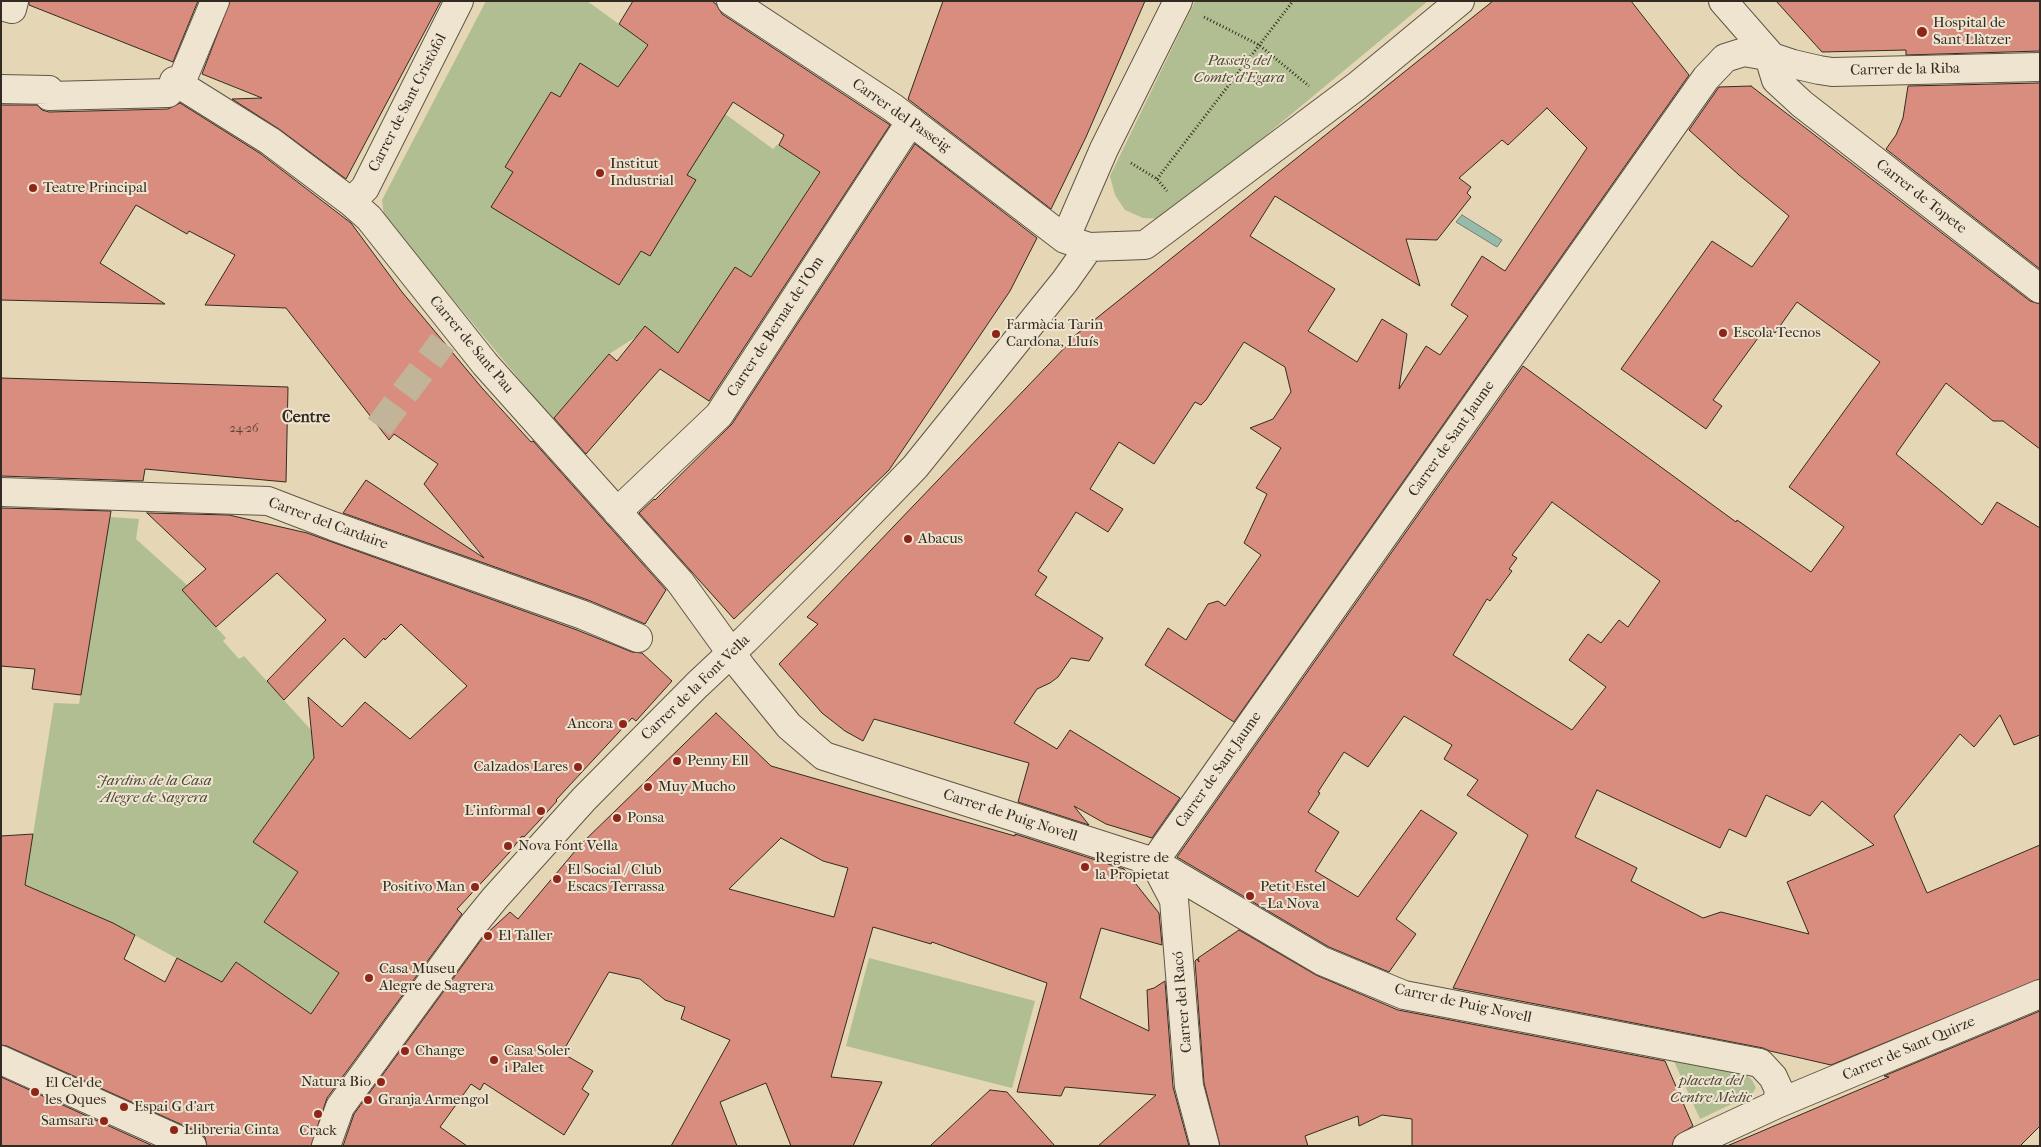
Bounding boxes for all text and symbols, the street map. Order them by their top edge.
place label: Hospital de Sant Llàtzer [1933,14,2011,49]
marker: Hospital de Sant Llàtzer [1915,25,1929,39]
street label: Carrer de Sant Cristòfol [365,31,451,175]
park label: Passeig del Comte d'Egara [1193,52,1285,87]
street label: Carrer de la Riba [1850,60,1960,80]
street label: Carrer del Passeig [848,75,954,157]
place label: Institut Industrial [610,155,674,190]
street label: Carrer de Topete [1872,156,1970,238]
marker: Institut Industrial [594,167,606,179]
place label: Teatre Principal [43,179,147,197]
marker: Teatre Principal [27,182,39,194]
street label: Carrer de Bernat de l'Om [724,253,828,401]
street label: Carrer de Sant Pau [425,293,517,397]
place label: Farmàcia Tarin Cardona, Lluís [1006,316,1103,351]
place label: Escola Tecnos [1733,324,1821,342]
marker: Escola Tecnos [1717,327,1729,339]
marker: Farmàcia Tarin Cardona, Lluís [990,328,1002,340]
street label: Carrer de Sant Jaume [1405,377,1499,501]
district label: Centre [282,408,330,428]
house number: 24-26 [229,422,259,436]
street label: Carrer del Cardaire [266,494,390,554]
place label: Abacus [918,530,963,548]
marker: Abacus [902,533,914,545]
street label: Carrer de la Font Vella [638,632,754,744]
street label: Carrer de Sant Jaume [1172,708,1266,832]
place label: Ancora [567,715,613,733]
marker: Ancora [617,718,629,730]
place label: Penny Ell [687,752,749,770]
marker: Penny Ell [671,755,683,767]
place label: Calzados Lares [473,758,568,776]
marker: Calzados Lares [572,761,584,773]
park label: Jardins de la Casa Alegre de Sagrera [97,772,211,807]
place label: Muy Mucho [658,778,736,796]
marker: Muy Mucho [642,781,654,793]
street label: Carrer de Puig Novell [941,786,1079,846]
place label: L'informal [464,802,531,820]
marker: L'informal [535,805,547,817]
place label: Ponsa [627,809,664,827]
marker: Ponsa [611,812,623,824]
place label: Nova Font Vella [518,837,618,855]
marker: Nova Font Vella [502,840,514,852]
place label: Registre de la Propietat [1095,849,1170,884]
place label: El Social / Club Escacs Terrassa [567,861,665,896]
marker: Registre de la Propietat [1079,861,1091,873]
marker: El Social / Club Escacs Terrassa [551,873,563,885]
place label: Positivo Man [382,878,465,896]
place label: Petit Estel - La Nova [1260,878,1326,913]
marker: Positivo Man [469,881,481,893]
marker: Petit Estel - La Nova [1244,890,1256,902]
place label: El Taller [498,927,552,945]
marker: El Taller [482,930,494,942]
street label: Carrer del Racó [1170,950,1196,1054]
place label: Casa Museu Alegre de Sagrera [379,960,494,995]
marker: Casa Museu Alegre de Sagrera [363,972,375,984]
street label: Carrer de Puig Novell [1393,981,1533,1027]
street label: Carrer de Sant Quirze [1840,1013,1978,1085]
place label: Change [415,1042,465,1060]
place label: Casa Soler i Palet [504,1042,570,1077]
marker: Change [399,1045,411,1057]
marker: Casa Soler i Palet [488,1054,500,1066]
park label: placeta del Centre Mèdic [1670,1072,1752,1107]
place label: Natura Bio [301,1073,371,1091]
place label: El Cel de les Oques [45,1074,106,1109]
marker: Natura Bio [375,1076,387,1088]
marker: El Cel de les Oques [29,1086,41,1098]
place label: Granja Armengol [378,1091,489,1109]
marker: Granja Armengol [362,1094,374,1106]
place label: Espai G d'art [134,1098,215,1116]
marker: Espai G d'art [118,1101,130,1113]
marker: Crack [312,1108,324,1120]
place label: Samsara [41,1112,94,1130]
marker: Samsara [98,1115,110,1127]
place label: Llibreria Cinta [184,1121,279,1139]
place label: Crack [299,1122,337,1140]
marker: Llibreria Cinta [168,1124,180,1136]

